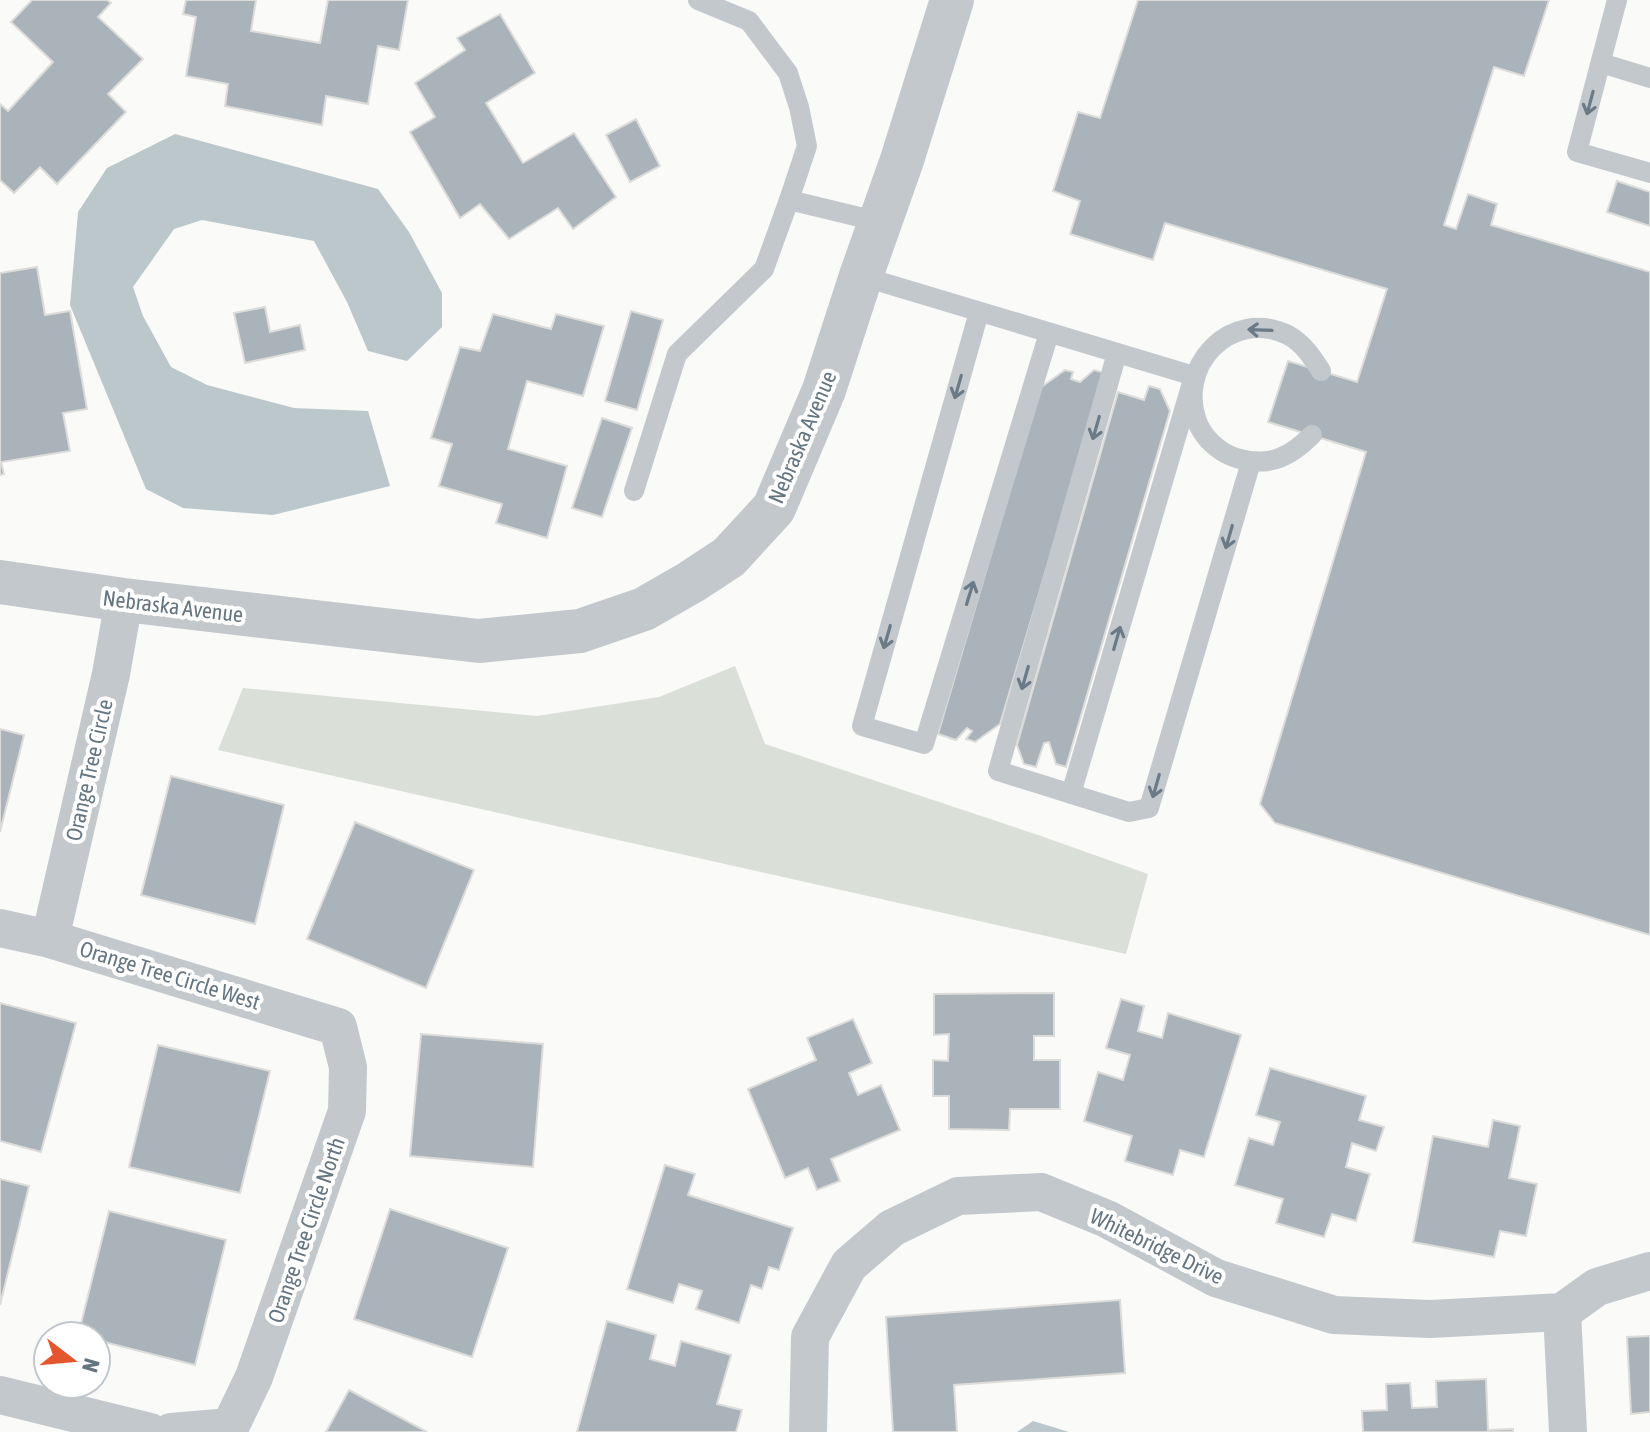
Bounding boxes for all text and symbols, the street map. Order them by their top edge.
one-way arrow [1582,89,1597,115]
one-way arrow [1247,323,1274,338]
street label: Nebraska Avenue [762,367,842,507]
one-way arrow [950,373,965,399]
one-way arrow [1088,415,1103,441]
one-way arrow [1221,524,1235,549]
one-way arrow [963,580,978,606]
street label: Nebraska Avenue [101,584,245,628]
one-way arrow [879,623,894,649]
one-way arrow [1110,626,1125,652]
one-way arrow [1017,665,1032,691]
street label: Orange Tree Circle [60,697,118,843]
one-way arrow [1148,773,1163,799]
street label: Orange Tree Circle West [77,935,263,1015]
street label: Orange Tree Circle North [262,1134,350,1326]
street label: Whitebridge Drive [1086,1203,1228,1289]
north arrow [32,1320,112,1400]
text: N [77,1356,106,1375]

